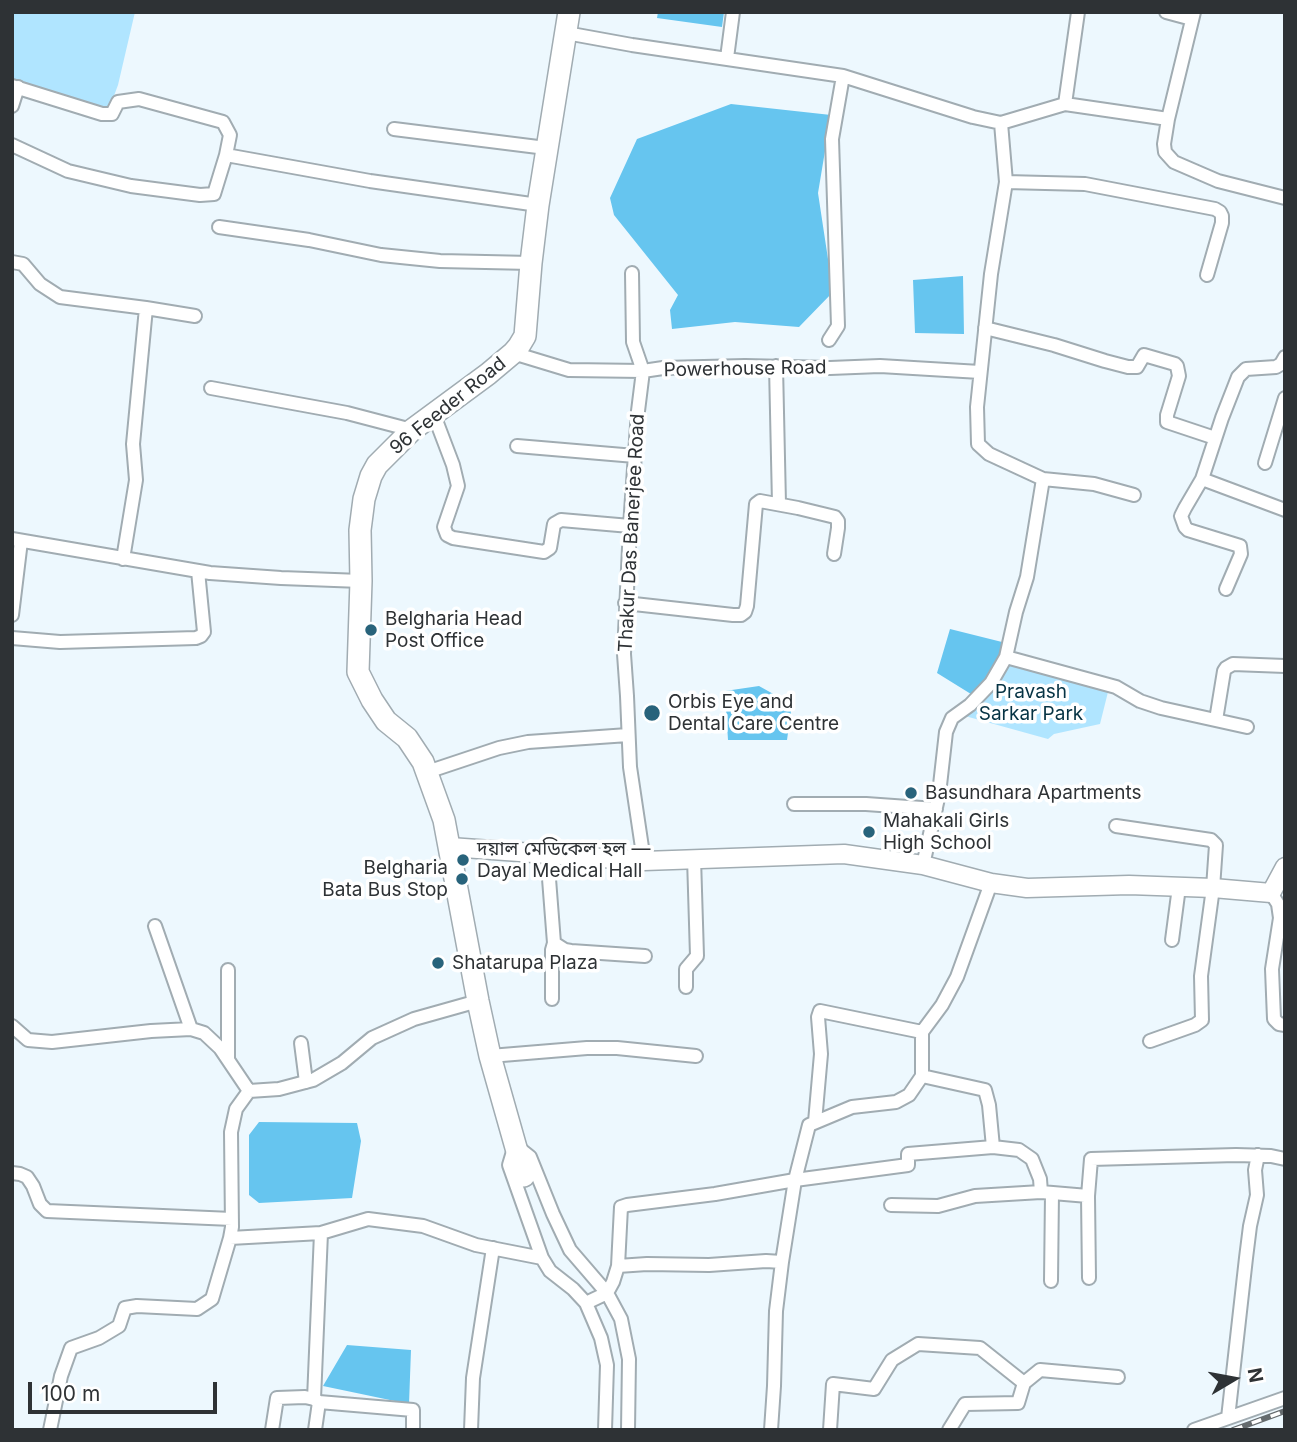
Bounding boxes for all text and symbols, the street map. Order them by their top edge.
street label: 96 Feeder Road [385,352,511,460]
street label: Powerhouse Road [663,356,827,382]
street label: Thakur Das Banerjee Road [614,413,650,653]
place label: Belgharia Head Post Office [385,608,522,652]
marker: Belgharia Head Post Office [363,622,379,638]
park label: Pravash Sarkar Park [979,681,1083,725]
place label: Orbis Eye and Dental Care Centre [668,691,839,735]
marker: Orbis Eye and Dental Care Centre [642,703,662,723]
place label: Basundhara Apartments [925,782,1142,804]
marker: Basundhara Apartments [903,785,919,801]
place label: Mahakali Girls High School [883,810,1009,854]
marker: Mahakali Girls High School [861,824,877,840]
place label: দয়াল মেডিকেল হল — Dayal Medical Hall [477,838,651,882]
marker: দয়াল মেডিকেল হল — Dayal Medical Hall [455,852,471,868]
place label: Belgharia Bata Bus Stop [322,857,448,901]
marker: Belgharia Bata Bus Stop [454,871,470,887]
place label: Shatarupa Plaza [452,952,598,974]
marker: Shatarupa Plaza [430,955,446,971]
north arrow [1199,1344,1269,1414]
text: N [1243,1366,1268,1384]
scale bar [32,1368,220,1412]
text: 100 m [41,1381,100,1406]

